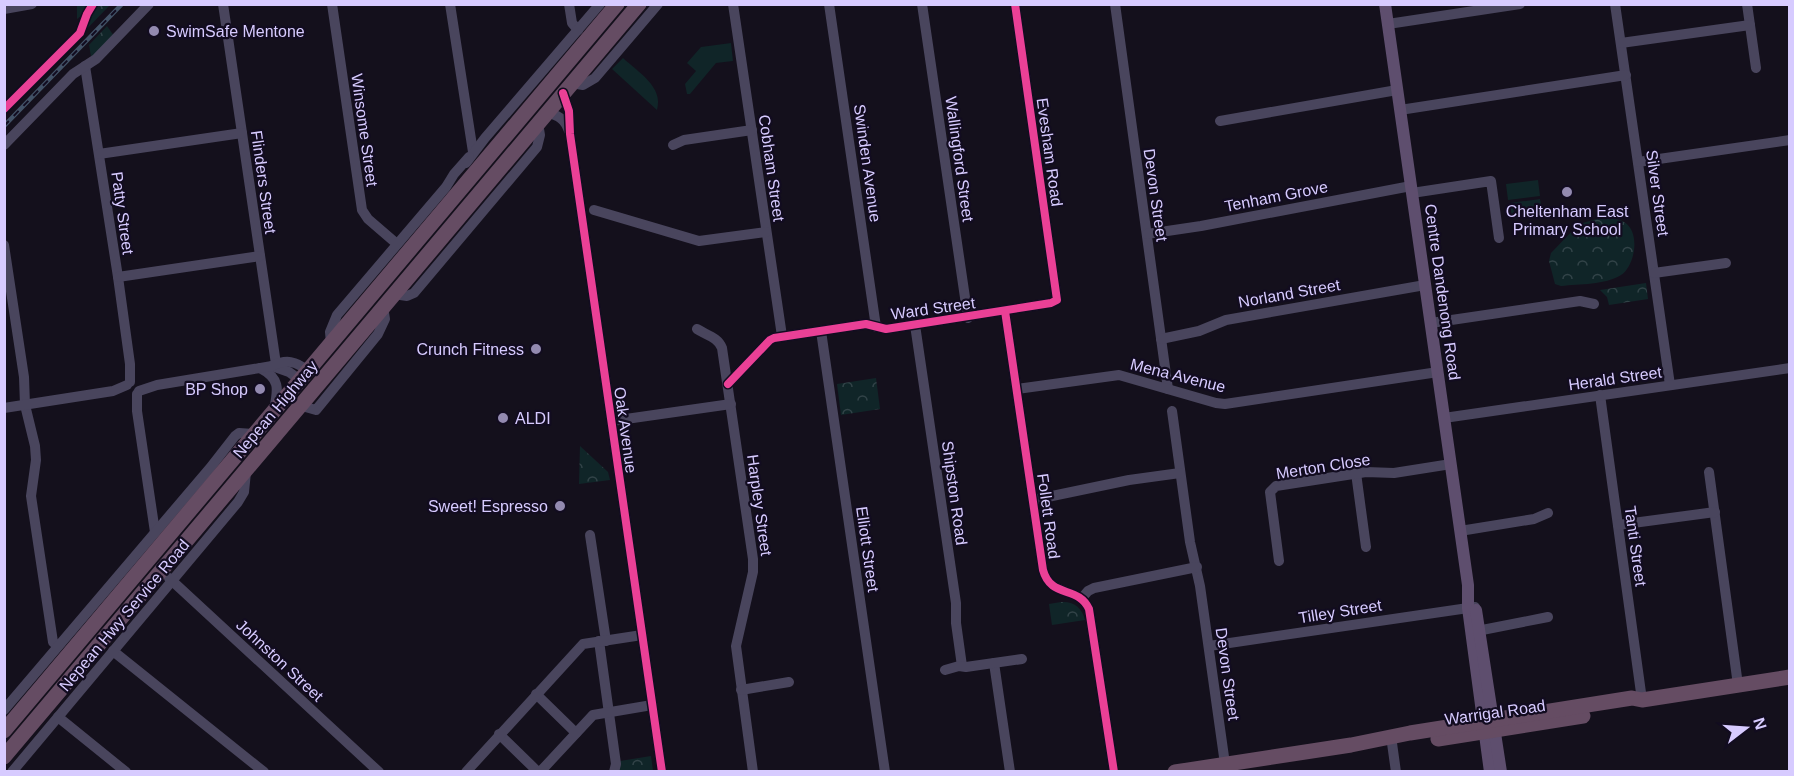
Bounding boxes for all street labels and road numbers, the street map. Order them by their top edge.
street label: Winsome Street [348,73,381,188]
street label: Wallingford Street [942,95,977,223]
street label: Evesham Road [1033,97,1066,207]
street label: Swinden Avenue [851,103,884,223]
street label: Cobham Street [756,114,787,223]
street label: Flinders Street [248,129,279,235]
street label: Devon Street [1141,148,1170,243]
street label: Silver Street [1643,149,1672,238]
street label: Patty Street [108,170,137,256]
street label: Tenham Grove [1223,178,1329,215]
street label: Centre Dandenong Road [1422,203,1463,381]
street label: Norland Street [1237,276,1342,311]
street label: Ward Street [890,294,977,323]
street label: Mena Avenue [1128,355,1227,396]
street label: Nepean Highway [230,357,321,461]
street label: Herald Street [1567,363,1663,393]
street label: Oak Avenue [611,386,640,474]
street label: Shipston Road [939,440,970,546]
street label: Merton Close [1275,451,1371,482]
street label: Harpley Street [744,453,775,557]
street label: Follett Road [1034,472,1063,560]
street label: Elliott Street [853,505,882,594]
street label: Tanti Street [1621,505,1650,588]
street label: Nepean Hwy Service Road [56,536,193,694]
street label: Tilley Street [1297,596,1383,626]
street label: Johnston Street [233,616,327,705]
street label: Devon Street [1213,627,1242,722]
street label: Warrigal Road [1444,697,1547,728]

